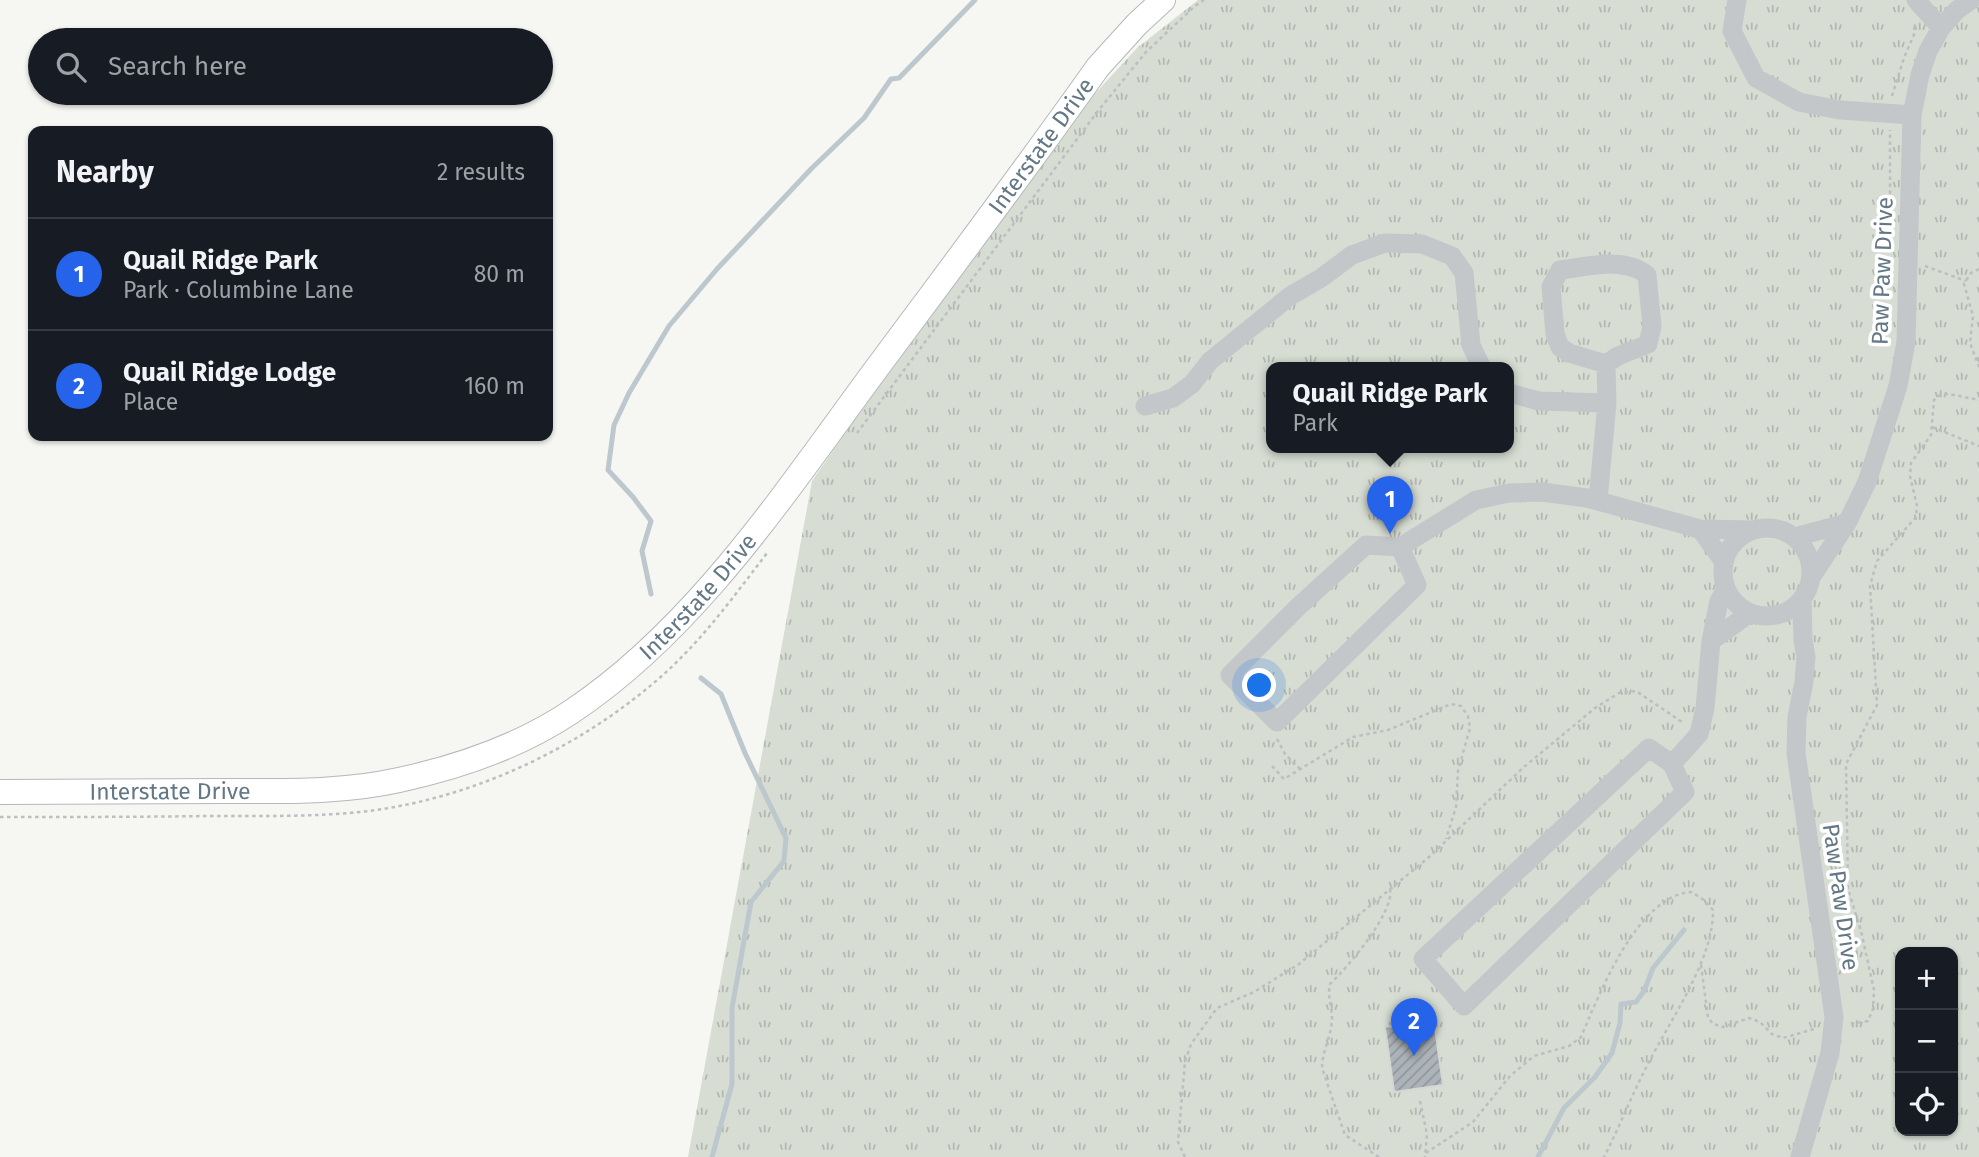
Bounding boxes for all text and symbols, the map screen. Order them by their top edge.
search box [28,28,553,105]
icon: search [52,48,90,86]
text: Search here [108,51,247,82]
street label: Interstate Drive [982,72,1100,219]
text: Nearby [56,154,154,190]
text: 2 results [437,158,525,186]
street label: Paw Paw Drive [1865,197,1899,345]
text: Quail Ridge Park [123,245,318,276]
text: 1 [74,260,84,288]
text: 80 m [474,260,525,288]
text: Park · Columbine Lane [123,276,354,304]
text: Quail Ridge Lodge [123,357,336,388]
popup [1266,362,1514,453]
text: 2 [73,372,85,400]
text: 160 m [464,372,525,400]
text: Quail Ridge Park [1293,378,1487,409]
text: Place [123,388,178,416]
text: Park [1293,409,1338,437]
pin: 1 [1367,476,1413,534]
street label: Interstate Drive [633,528,763,666]
your location [1242,668,1276,702]
street label: Interstate Drive [89,777,251,806]
street label: Paw Paw Drive [1817,822,1865,972]
map controls [1895,947,1958,1136]
button: + [1895,947,1958,1010]
pin: 2 [1391,998,1437,1056]
button: − [1895,1010,1958,1073]
button: locate [1895,1073,1958,1136]

